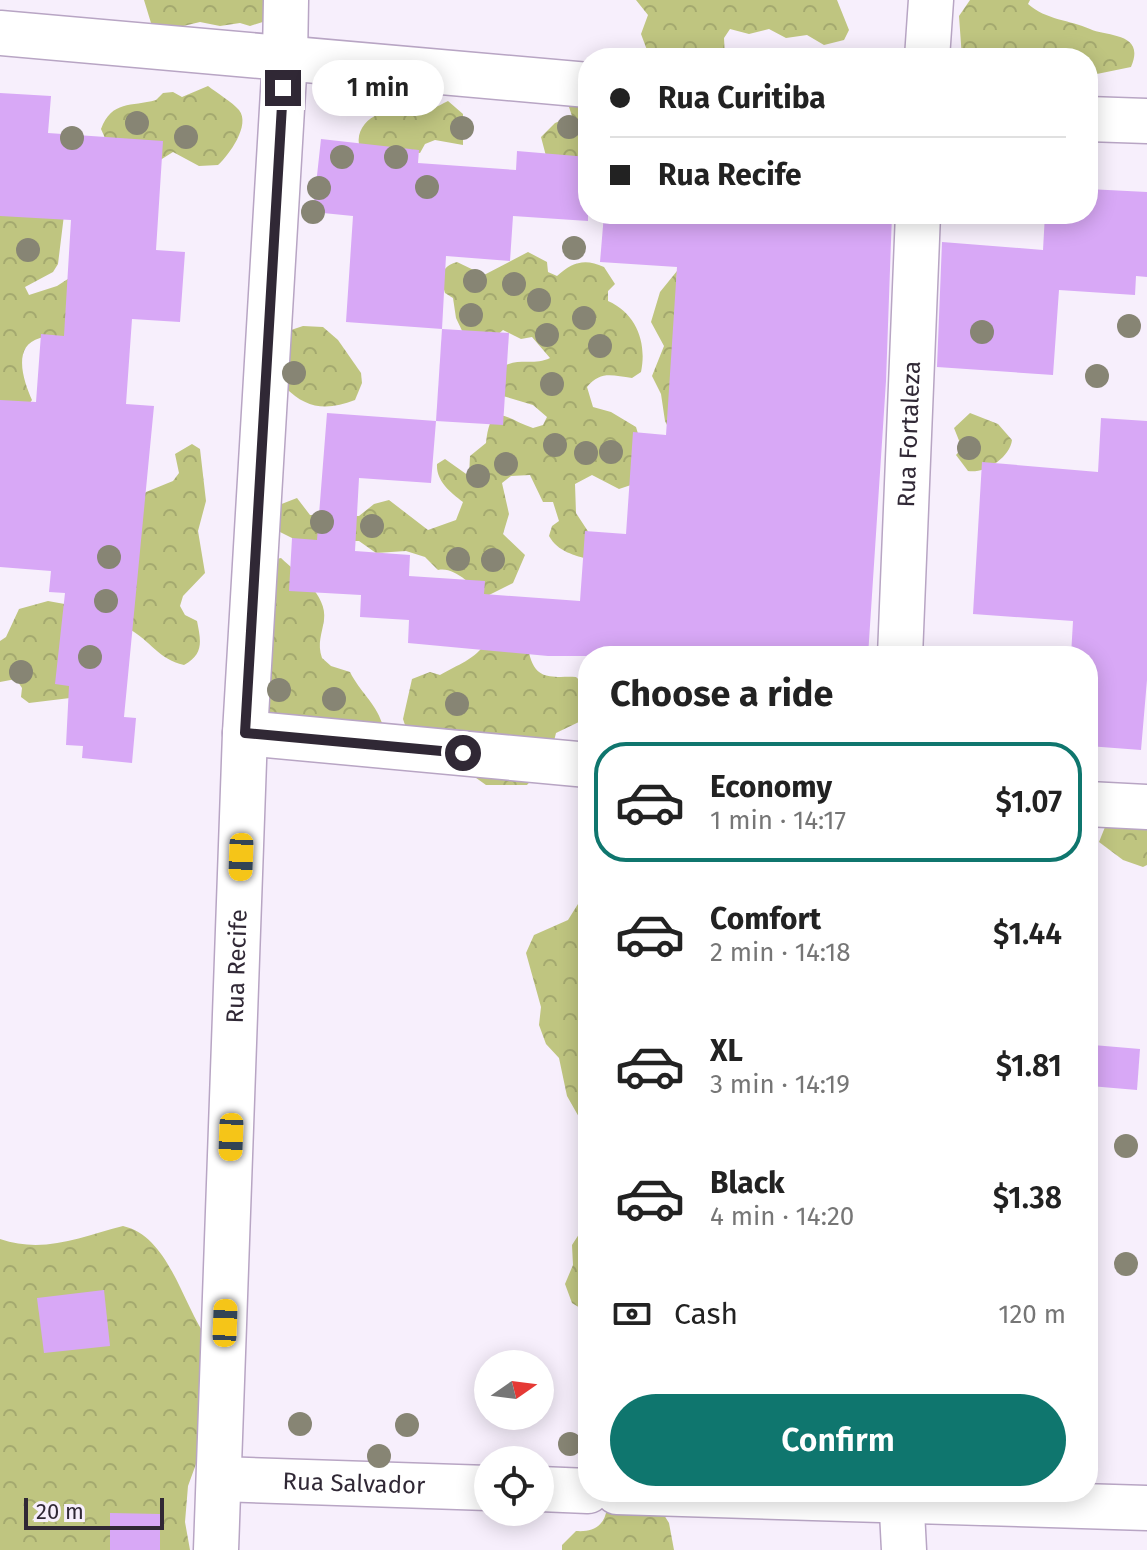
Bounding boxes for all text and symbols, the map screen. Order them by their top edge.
callout: 1 min [311,60,443,116]
route end [265,70,301,106]
text: 1 min [347,72,409,103]
text: Rua Curitiba [658,80,826,116]
text: Rua Recife [658,157,802,193]
street label: Rua Fortaleza [892,360,926,508]
text: Choose a ride [610,672,833,716]
route start [445,735,481,771]
icon: car [614,766,686,838]
text: Economy [710,769,832,805]
text: $1.07 [996,784,1062,820]
text: 1 min · 14:17 [710,805,846,836]
car [228,833,254,881]
icon: car [614,898,686,970]
text: Comfort [710,901,821,937]
street label: Rua Recife [221,909,253,1024]
text: $1.44 [993,916,1062,952]
text: 2 min · 14:18 [710,937,851,968]
icon: car [614,1030,686,1102]
text: XL [710,1033,743,1069]
text: $1.81 [996,1048,1062,1084]
text: 3 min · 14:19 [710,1069,850,1100]
car [218,1113,244,1161]
icon: car [614,1162,686,1234]
text: Black [710,1165,785,1201]
text: $1.38 [993,1180,1062,1216]
text: 4 min · 14:20 [710,1201,854,1232]
icon: cash [610,1292,654,1336]
text: Cash [674,1296,738,1332]
car [212,1299,238,1347]
text: 120 m [998,1299,1066,1330]
north arrow [474,1350,554,1430]
map controls [474,1350,554,1526]
button: Confirm [610,1394,1066,1486]
button: locate [474,1446,554,1526]
street label: Rua Salvador [282,1467,426,1500]
scale bar [24,1494,164,1530]
text: 20 m [36,1498,84,1525]

